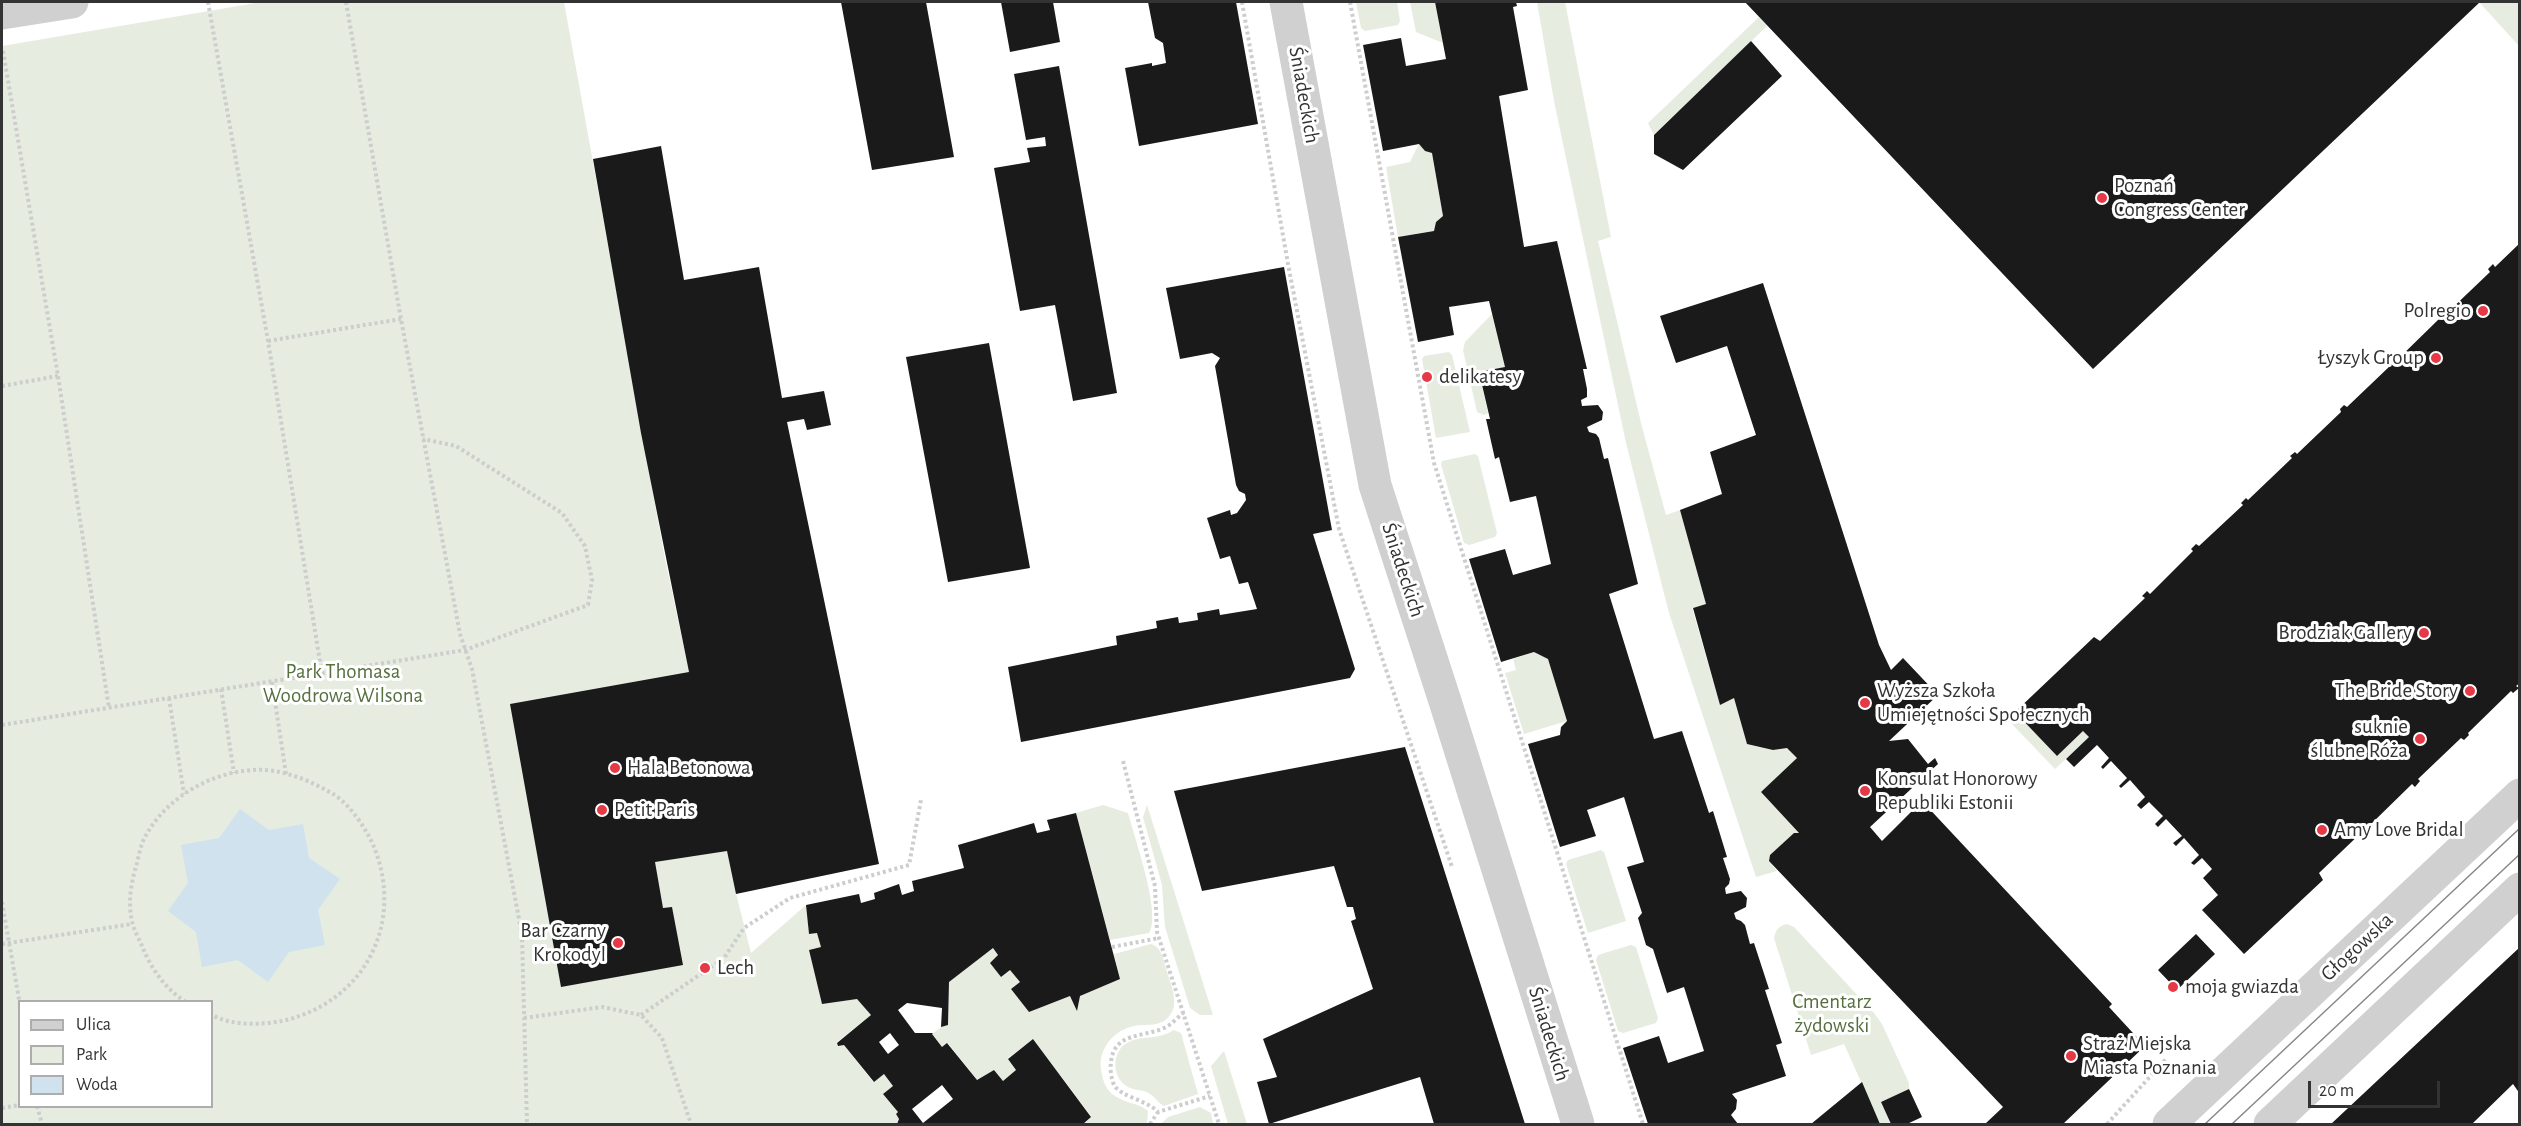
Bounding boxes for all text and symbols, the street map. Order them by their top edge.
street label: Śniadeckich [1283,45,1325,145]
place label: Poznań Congress Center [2114,173,2245,223]
marker: Poznań Congress Center [2095,191,2109,205]
place label: Polregio [2404,298,2471,324]
marker: Polregio [2476,304,2490,318]
place label: Łyszyk Group [2317,345,2424,371]
marker: Łyszyk Group [2429,351,2443,365]
place label: delikatesy [1439,364,1522,390]
marker: delikatesy [1420,370,1434,384]
street label: Śniadeckich [1376,520,1430,620]
place label: Brodziak Gallery [2278,620,2412,646]
marker: Brodziak Gallery [2417,626,2431,640]
park label: Park Thomasa Woodrowa Wilsona [263,659,423,709]
place label: Wyższa Szkoła Umiejętności Społecznych [1877,678,2090,728]
place label: The Bride Story [2334,678,2458,704]
marker: The Bride Story [2463,684,2477,698]
marker: Wyższa Szkoła Umiejętności Społecznych [1858,696,1872,710]
place label: suknie ślubne Róża [2310,714,2408,764]
marker: suknie ślubne Róża [2413,732,2427,746]
place label: Hala Betonowa [627,755,751,781]
marker: Hala Betonowa [608,761,622,775]
place label: Konsulat Honorowy Republiki Estonii [1877,766,2037,816]
marker: Konsulat Honorowy Republiki Estonii [1858,784,1872,798]
place label: Petit Paris [614,797,695,823]
marker: Petit Paris [595,803,609,817]
place label: Amy Love Bridal [2334,817,2464,843]
marker: Amy Love Bridal [2315,823,2329,837]
street label: Głogowska [2316,907,2398,987]
place label: Bar Czarny Krokodyl [520,918,606,968]
marker: Bar Czarny Krokodyl [611,936,625,950]
place label: Lech [717,955,754,981]
marker: Lech [698,961,712,975]
place label: moja gwiazda [2185,974,2299,1000]
marker: moja gwiazda [2166,980,2180,994]
street label: Śniadeckich [1523,984,1575,1084]
park label: Cmentarz żydowski [1792,989,1872,1039]
legend [18,1000,213,1108]
text: Ulica [76,1016,111,1034]
place label: Straż Miejska Miasta Poznania [2083,1031,2217,1081]
text: Park [76,1046,107,1064]
marker: Straż Miejska Miasta Poznania [2064,1049,2078,1063]
scale bar [2311,1069,2443,1107]
text: Woda [76,1076,118,1094]
text: 20 m [2319,1082,2354,1100]

